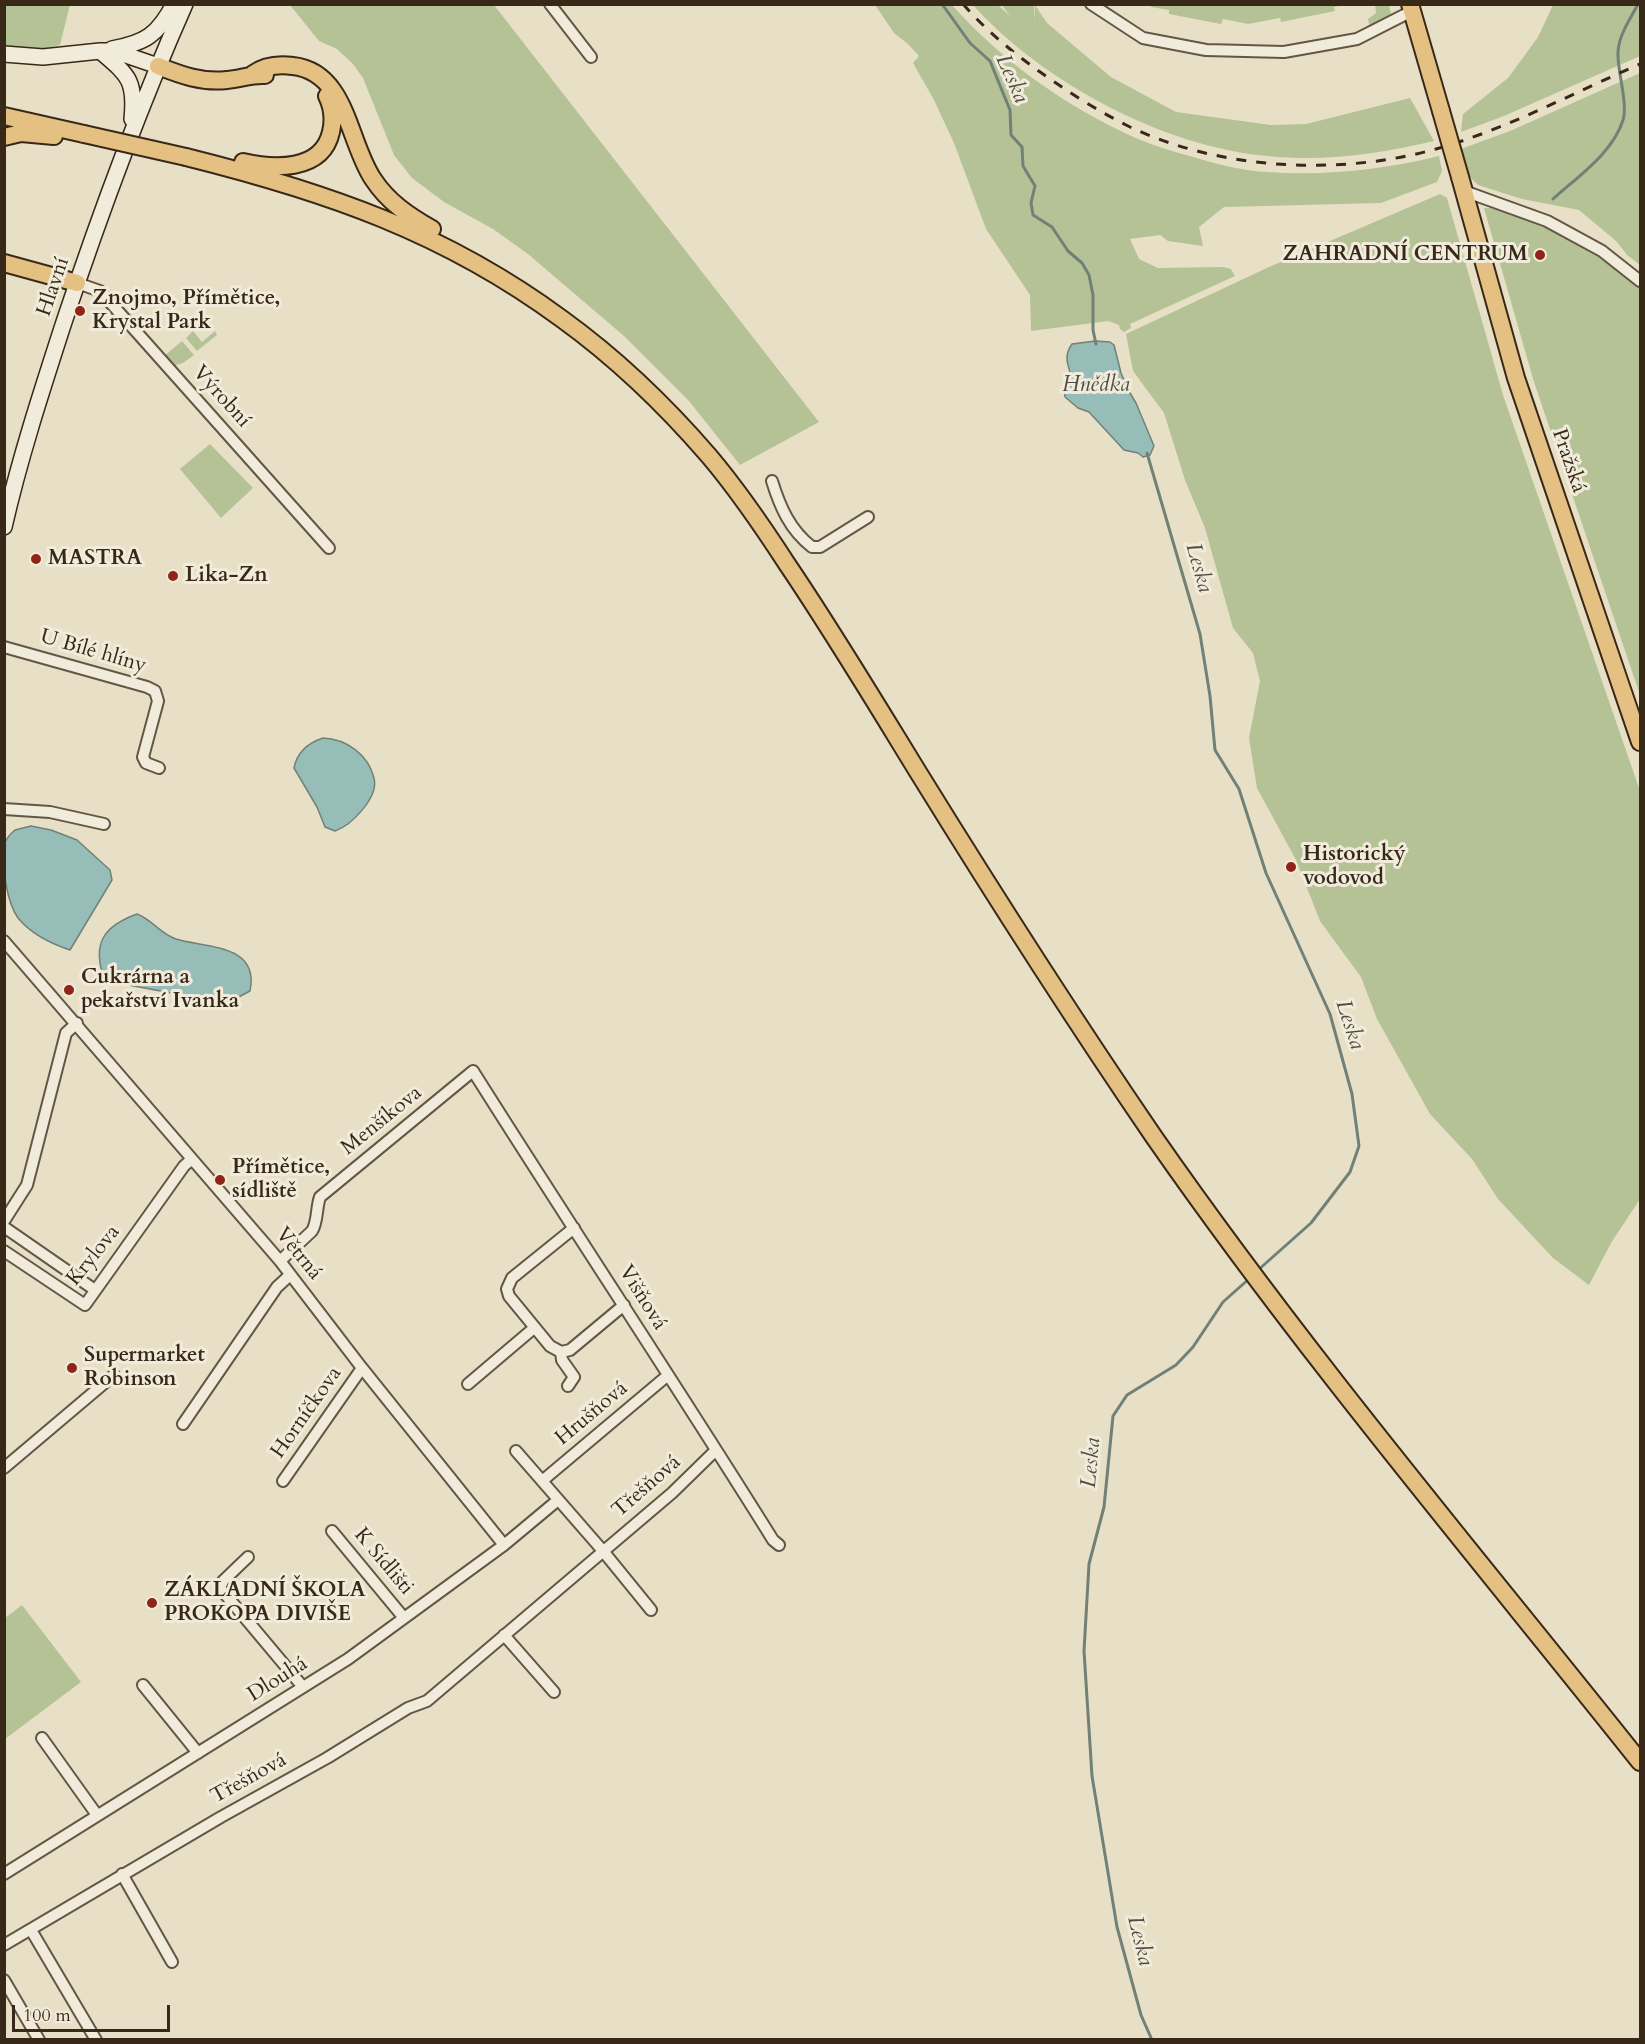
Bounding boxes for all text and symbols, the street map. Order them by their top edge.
water label: Leska [989,51,1033,107]
place label: ZAHRADNÍ CENTRUM [1283,242,1528,268]
marker: ZAHRADNÍ CENTRUM [1533,248,1547,262]
street label: Hlavní [32,254,76,320]
place label: Znojmo, Přímětice, Krystal Park [92,286,281,336]
marker: Znojmo, Přímětice, Krystal Park [73,304,87,318]
street label: Výrobní [187,361,255,433]
water label: Hnědka [1062,373,1130,399]
street label: Pražská [1545,426,1591,496]
water label: Leska [1178,540,1218,596]
place label: MASTRA [48,546,142,572]
marker: MASTRA [29,552,43,566]
place label: Lika-Zn [185,563,268,589]
marker: Lika-Zn [166,569,180,583]
street label: U Bílé hlíny [37,625,149,679]
place label: Historický vodovod [1303,842,1406,892]
marker: Historický vodovod [1284,860,1298,874]
place label: Cukrárna a pekařství Ivanka [81,965,239,1015]
marker: Cukrárna a pekařství Ivanka [62,983,76,997]
water label: Leska [1329,997,1369,1053]
street label: Menšíkova [337,1081,427,1161]
place label: Přímětice, sídliště [232,1155,330,1205]
marker: Přímětice, sídliště [213,1173,227,1187]
street label: Krylova [62,1221,126,1291]
street label: Větrná [269,1223,327,1285]
street label: Višňová [612,1261,672,1335]
place label: Supermarket Robinson [84,1343,205,1393]
marker: Supermarket Robinson [65,1361,79,1375]
street label: Horníčkova [266,1362,348,1464]
street label: Hrušňová [551,1376,633,1452]
water label: Leska [1077,1437,1107,1489]
street label: Třešňová [608,1450,686,1524]
street label: K Sídlišti [348,1523,418,1601]
place label: ZÁKLADNÍ ŠKOLA PROKOPA DIVIŠE [164,1578,366,1628]
marker: ZÁKLADNÍ ŠKOLA PROKOPA DIVIŠE [145,1596,159,1610]
street label: Dlouhá [243,1652,313,1708]
street label: Třešňová [207,1748,291,1810]
water label: Leska [1120,1913,1158,1969]
scale bar [15,1993,172,2031]
text: 100 m [23,2003,71,2028]

